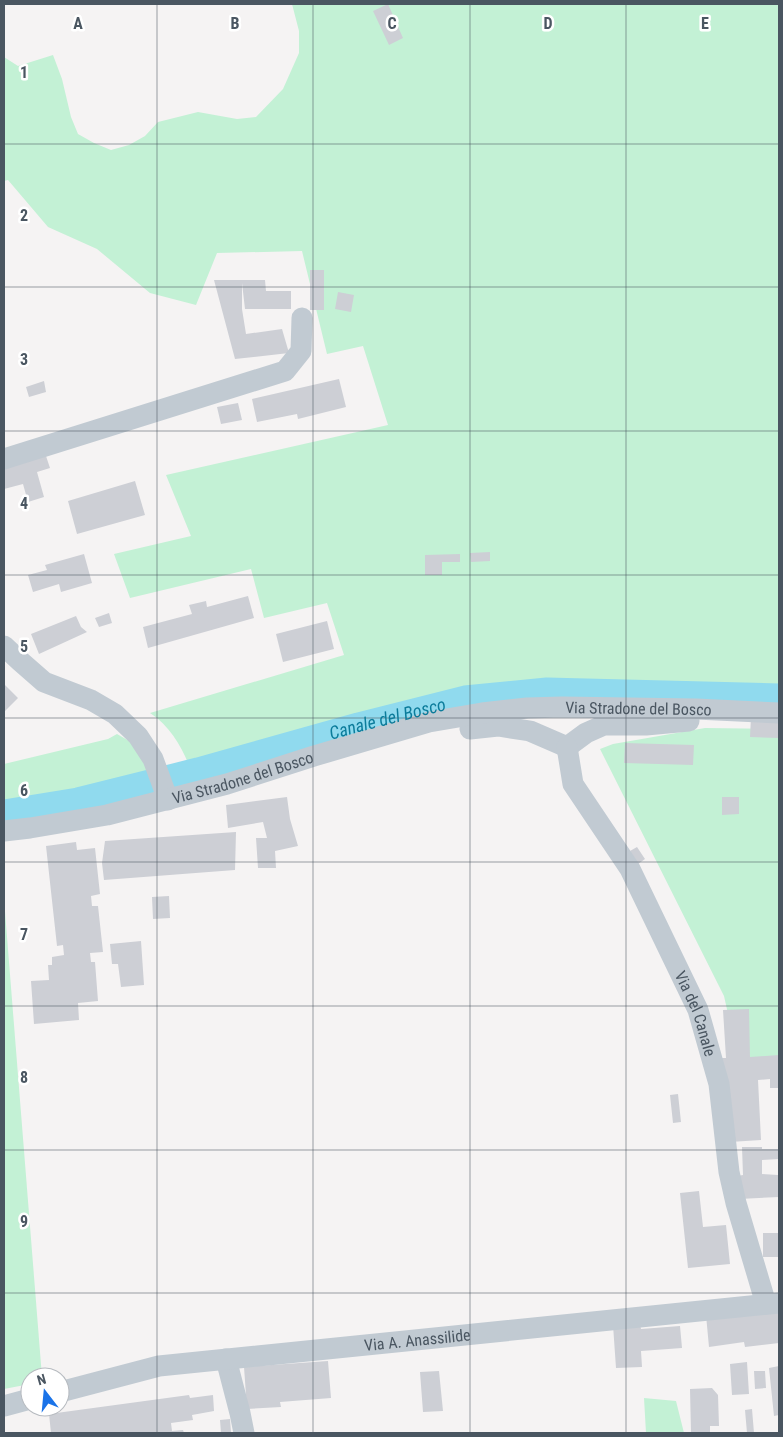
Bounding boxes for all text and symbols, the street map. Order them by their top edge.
text: A [73,14,83,33]
text: B [231,14,240,33]
text: C [387,14,397,33]
text: D [543,14,553,33]
text: E [701,14,709,33]
text: 1 [20,63,28,82]
text: 2 [20,206,28,225]
text: 3 [20,350,28,369]
text: 4 [20,494,28,513]
text: 5 [20,637,28,656]
water label: Canale del Bosco [327,693,448,743]
street label: Via Stradone del Bosco [565,698,712,719]
street label: Via Stradone del Bosco [170,747,316,807]
text: 6 [20,781,28,800]
text: 7 [20,925,28,944]
street label: Via del Canale [671,968,720,1058]
text: 8 [20,1068,28,1087]
text: 9 [20,1212,28,1231]
street label: Via A. Anassilide [363,1325,471,1355]
north arrow [20,1367,70,1417]
text: N [35,1371,48,1388]

